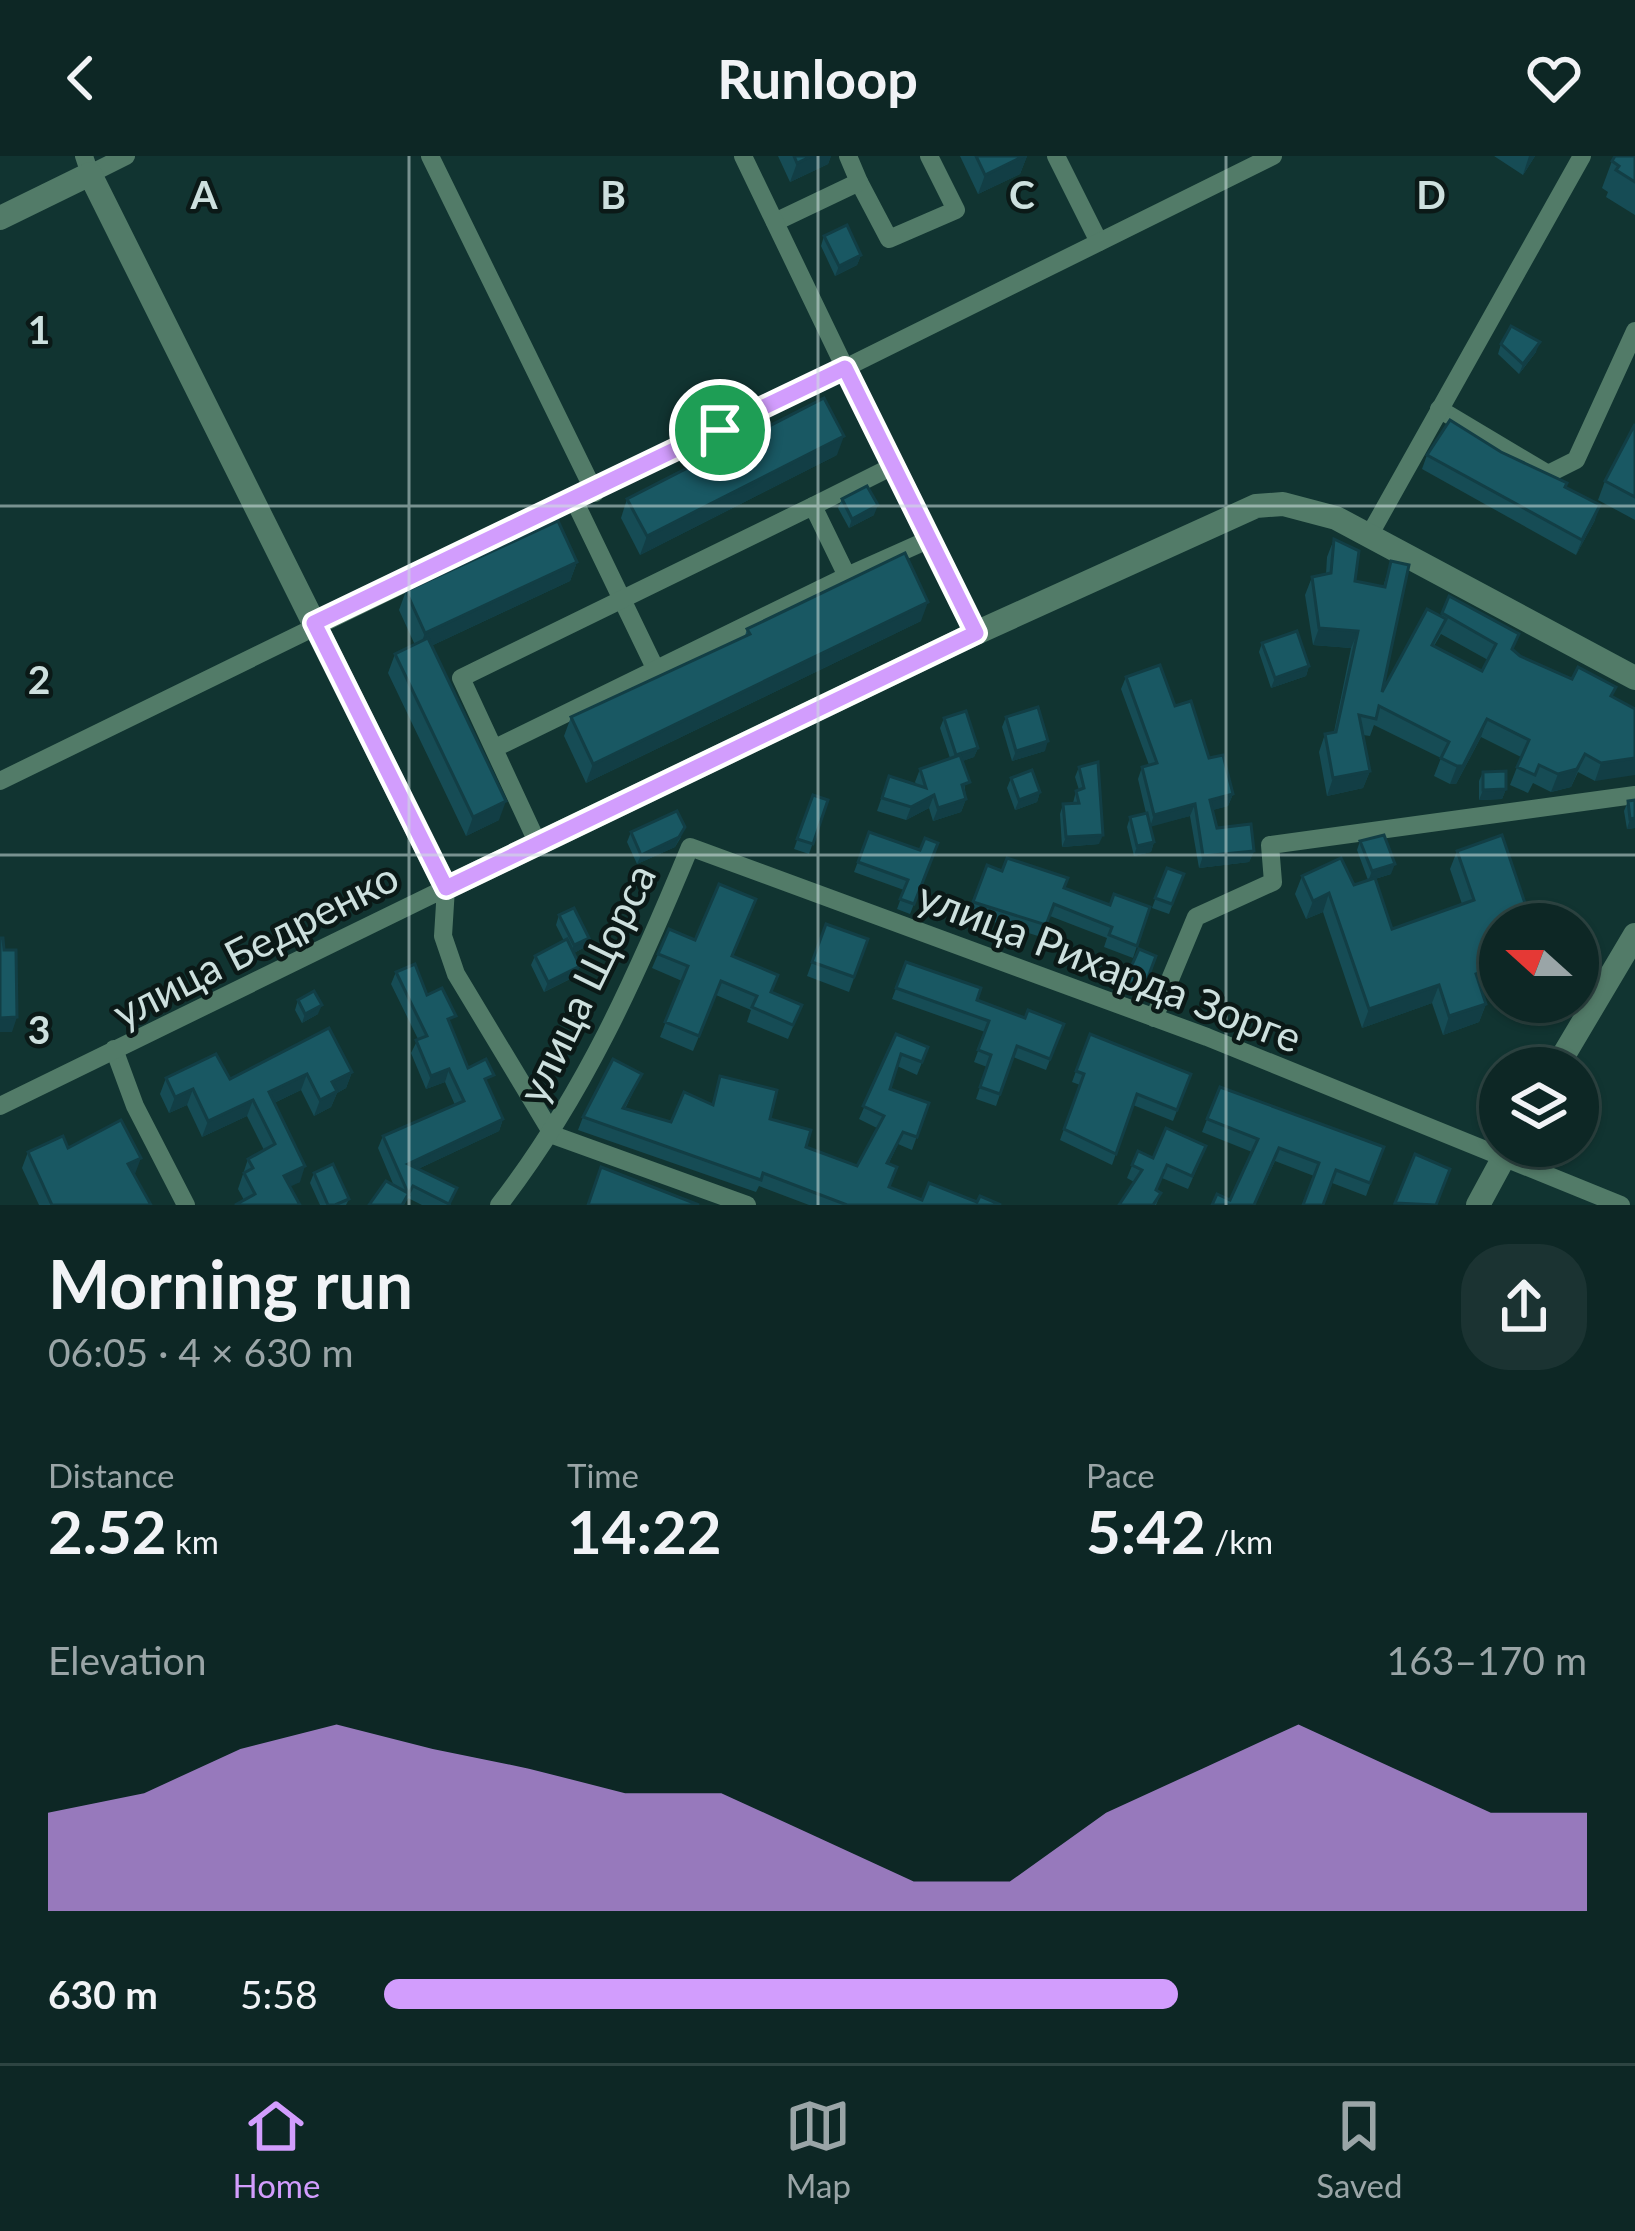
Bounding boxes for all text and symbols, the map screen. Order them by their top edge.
icon: back [48,45,114,111]
icon: heart [1521,45,1587,111]
text: Runloop [717,46,918,111]
text: A [189,171,218,217]
text: B [600,171,626,217]
text: C [1009,171,1035,217]
text: D [1416,171,1446,217]
text: 1 [28,306,50,352]
pin [669,379,771,481]
icon: arrive [687,397,753,463]
text: 2 [28,656,50,702]
street label: улица Бедренко [104,851,406,1037]
street label: улица Щорса [507,855,665,1111]
street label: улица Рихарда Зорге [911,870,1309,1062]
north arrow [1479,903,1599,1023]
map controls [1479,903,1599,1167]
text: 3 [28,1006,50,1052]
button: layers [1479,1047,1599,1167]
text: Morning run [48,1244,413,1323]
button: share [1461,1244,1587,1370]
text: 06:05 · 4 × 630 m [48,1329,353,1375]
text: Distance [48,1455,175,1495]
text: Time [567,1455,639,1495]
text: Pace [1086,1455,1155,1495]
text: 2.52 [48,1495,167,1567]
text: 14:22 [567,1495,722,1567]
text: 5:42 [1086,1495,1206,1567]
text: km [167,1521,219,1561]
text: /km [1206,1521,1273,1561]
text: Elevation [48,1637,206,1683]
text: 163–170 m [1387,1637,1587,1683]
text: 630 m [48,1971,158,2017]
text: 5:58 [240,1971,318,2017]
tab: Home [232,2093,320,2205]
tab: Map [785,2093,851,2205]
tab: Saved [1316,2093,1403,2205]

